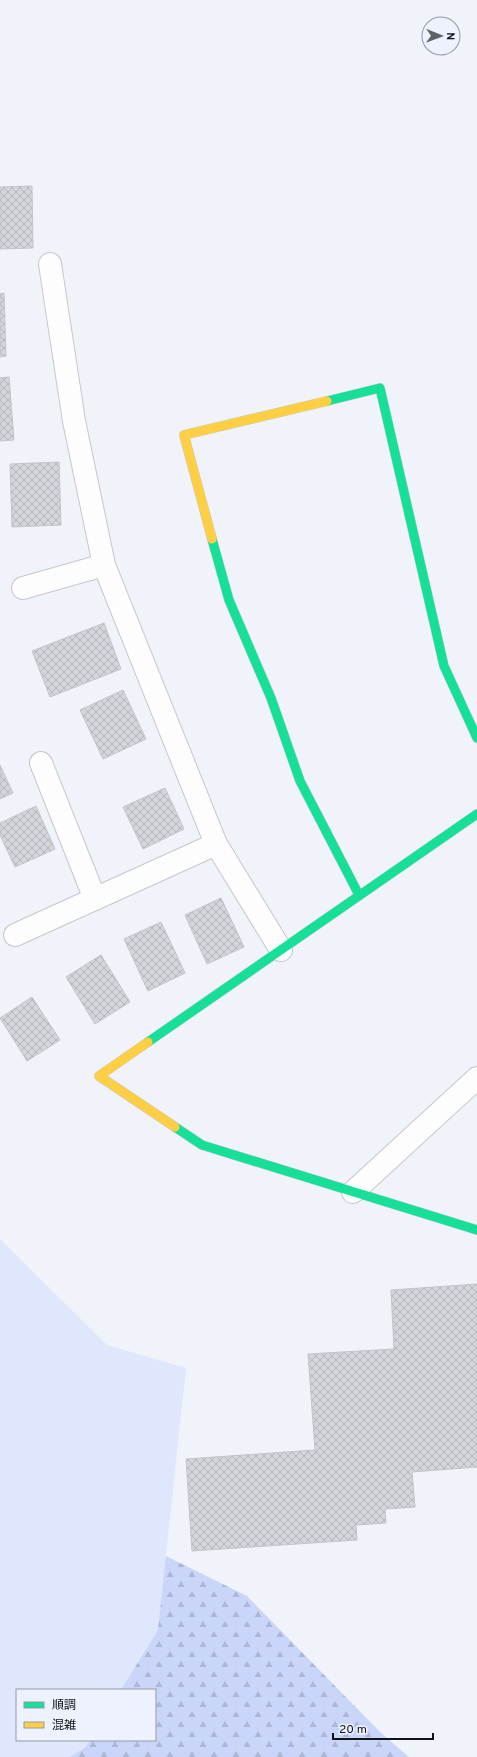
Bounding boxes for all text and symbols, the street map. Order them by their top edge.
north arrow [421,16,461,56]
text: N [443,32,457,40]
legend [16,1689,156,1741]
text: 順調 [52,1698,76,1714]
scale bar [333,1715,433,1741]
text: 混雑 [52,1718,76,1734]
text: 20 m [339,1722,367,1738]

